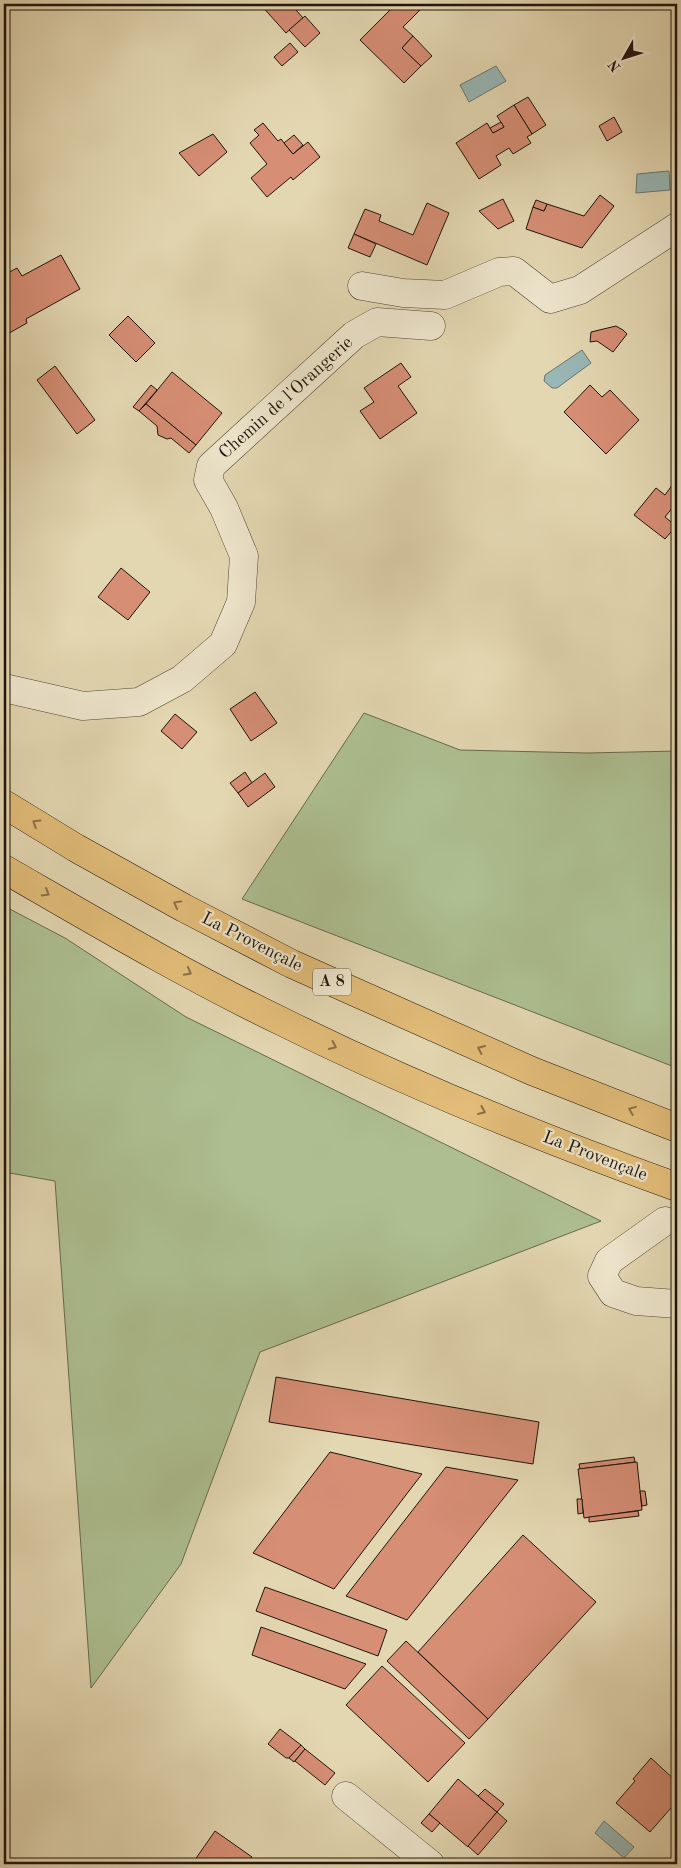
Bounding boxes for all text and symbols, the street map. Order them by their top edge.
north arrow [598,32,648,82]
text: N [606,57,623,74]
street label: Chemin de l'Orangerie [216,333,356,463]
one-way arrow [32,820,41,830]
one-way arrow [41,887,50,897]
one-way arrow [173,900,182,910]
street label: La Provençale [199,909,305,975]
one-way arrow [183,966,192,976]
road number: A 8 [313,969,351,996]
one-way arrow [328,1040,337,1050]
one-way arrow [477,1044,486,1055]
one-way arrow [477,1105,486,1116]
one-way arrow [628,1106,637,1116]
street label: La Provençale [540,1128,650,1184]

